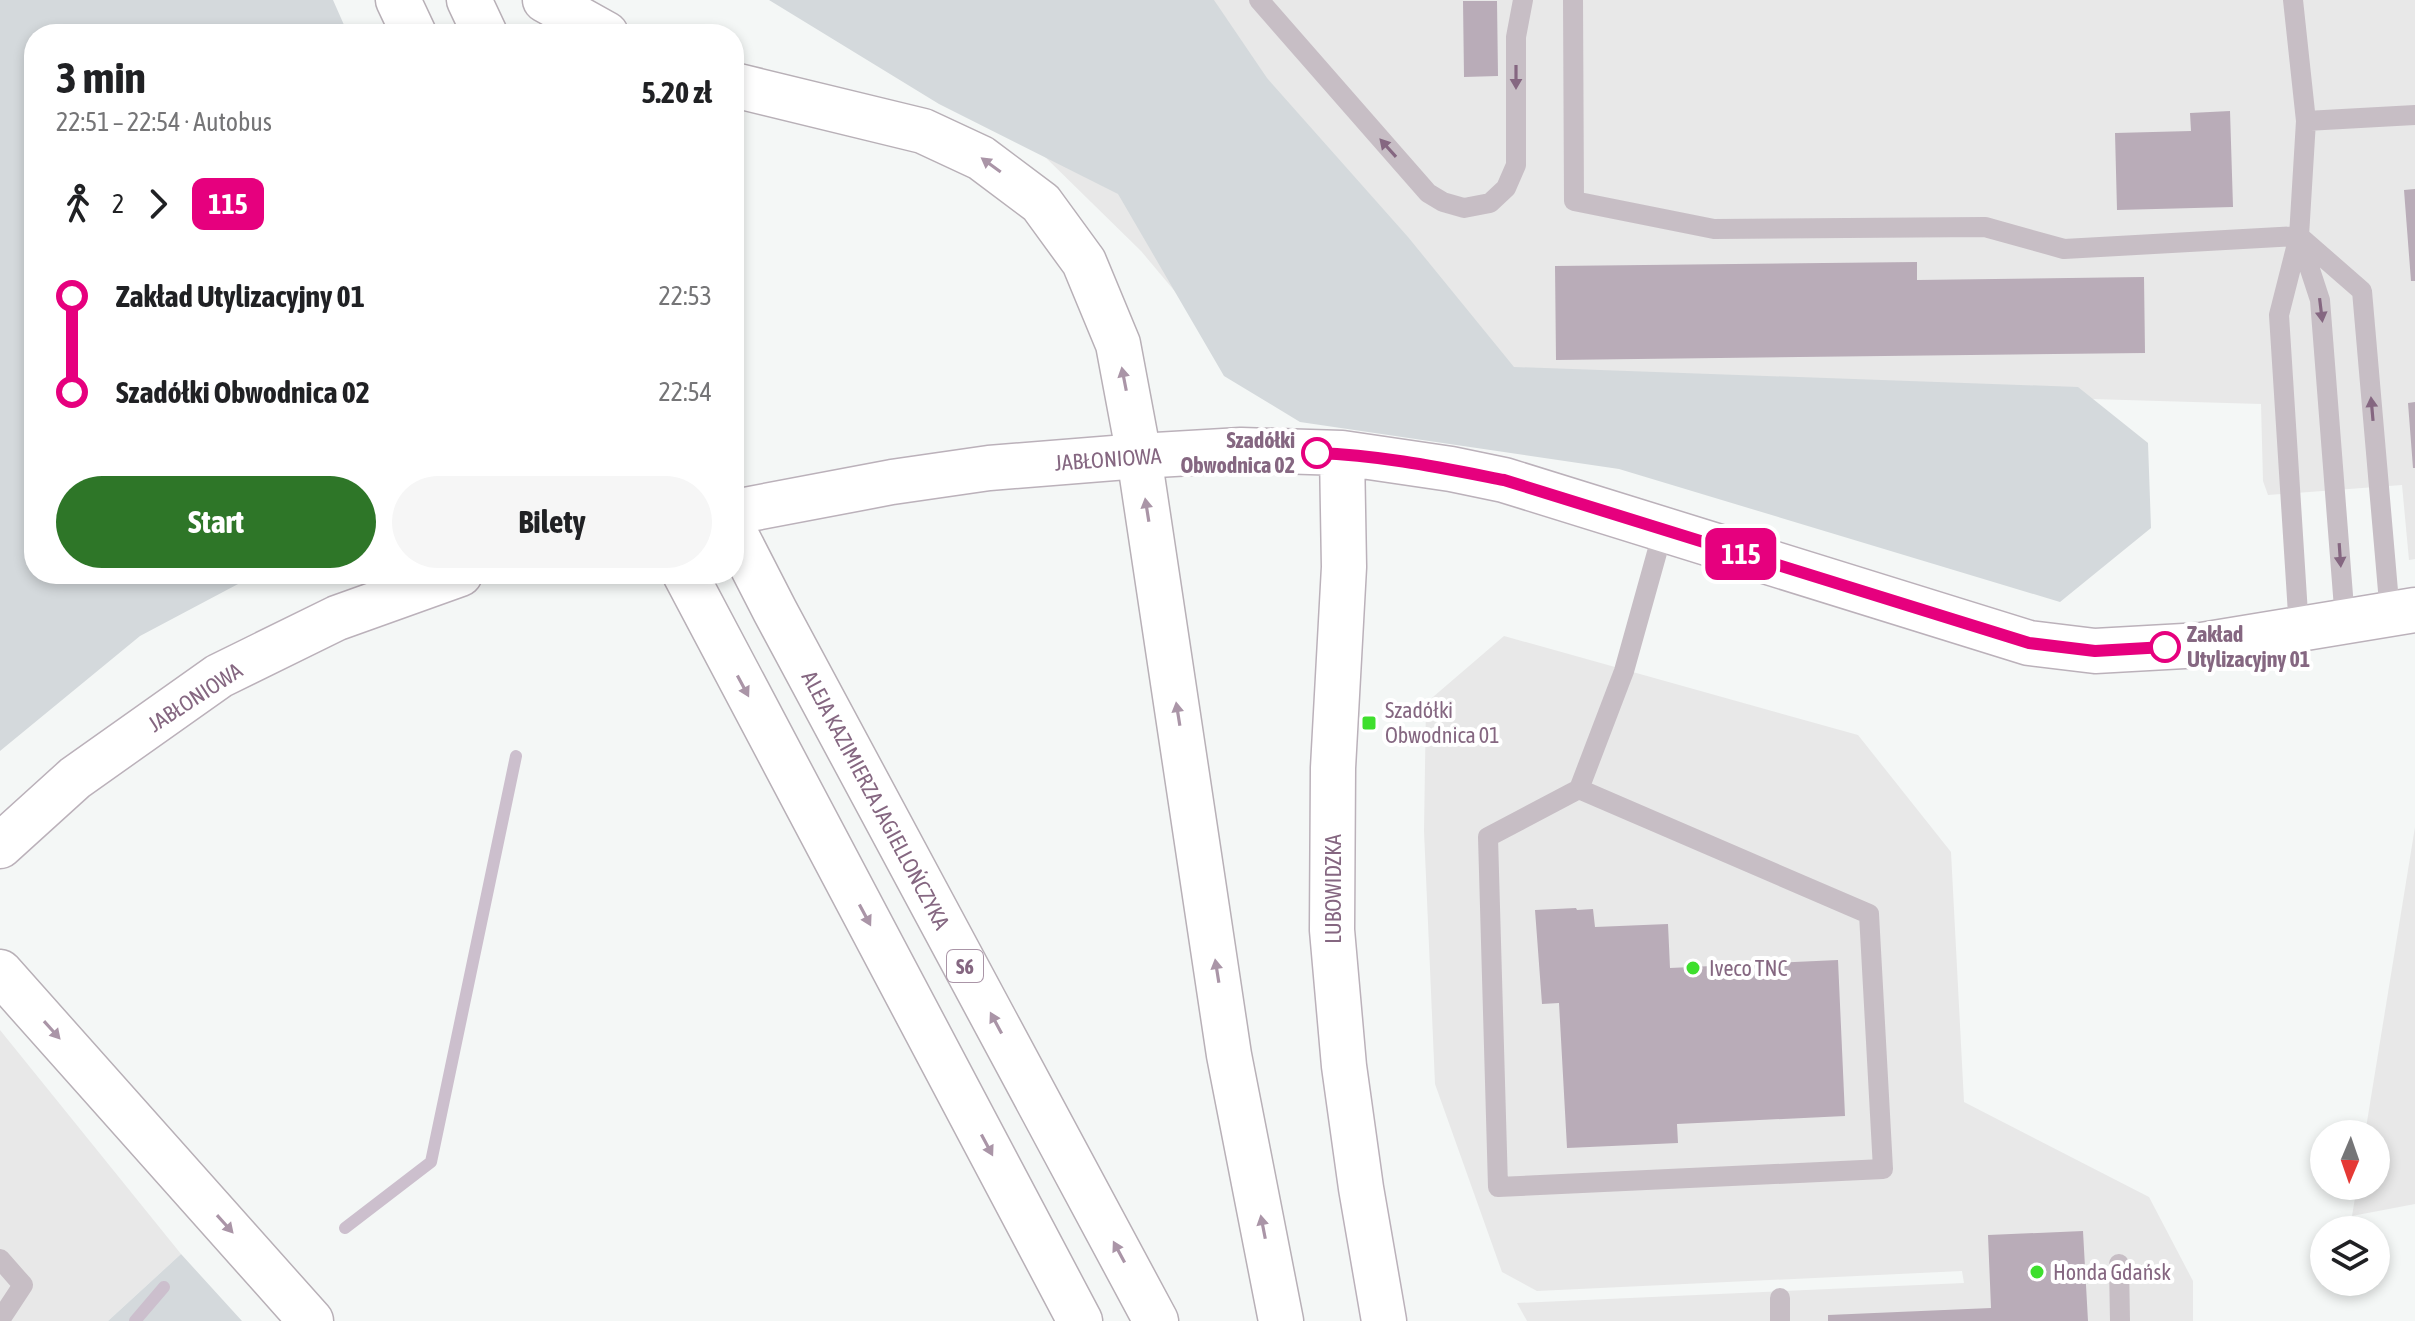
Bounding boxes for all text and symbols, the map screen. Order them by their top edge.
text: 3 min [56,52,146,102]
one-way arrow [1510,65,1522,90]
text: 5.20 zł [642,75,712,109]
text: 22:51 – 22:54 · Autobus [56,107,272,137]
one-way arrow [1380,139,1398,158]
one-way arrow [980,158,1001,174]
icon: walk [56,182,100,226]
icon: forward [136,182,180,226]
text: 115 [208,188,248,220]
text: 2 [112,189,124,219]
text: Zakład Utylizacyjny 01 [116,279,365,313]
text: 22:53 [658,281,712,311]
one-way arrow [2314,298,2327,323]
one-way arrow [1118,366,1130,391]
text: Szadółki Obwodnica 02 [116,375,370,409]
text: 22:54 [658,377,712,407]
one-way arrow [2365,396,2378,421]
place label: Szadółki Obwodnica 02 [1180,427,1295,478]
marker: Szadółki Obwodnica 02 [1302,438,1332,468]
street label: JABŁONIOWA [1054,442,1162,476]
button: Start [56,476,376,568]
button: Bilety [392,476,712,568]
one-way arrow [1140,497,1153,522]
line badge: 115 [1695,528,1787,580]
text: 115 [1721,538,1761,570]
one-way arrow [2334,543,2347,568]
place label: Zakład Utylizacyjny 01 [2187,621,2310,672]
marker: Zakład Utylizacyjny 01 [2150,632,2180,662]
street label: JABŁONIOWA [143,657,247,737]
street label: ALEJA KAZIMIERZA JAGIELLOŃCZYKA [797,666,955,934]
one-way arrow [737,674,750,697]
place label: Szadółki Obwodnica 01 [1385,697,1500,748]
one-way arrow [1171,701,1184,726]
marker: Szadółki Obwodnica 01 [1360,714,1378,732]
street label: LUBOWIDZKA [1320,834,1346,944]
one-way arrow [858,904,872,927]
road number: S6 [947,950,983,982]
place label: Iveco TNC [1709,955,1787,981]
one-way arrow [1210,959,1222,984]
marker: Iveco TNC [1684,959,1702,977]
one-way arrow [989,1012,1003,1035]
one-way arrow [43,1020,60,1040]
north arrow [2310,1120,2390,1200]
map controls [2310,1120,2390,1296]
one-way arrow [979,1134,993,1156]
one-way arrow [216,1214,233,1234]
one-way arrow [1256,1214,1269,1239]
button: layers [2310,1216,2390,1296]
one-way arrow [1113,1241,1126,1264]
place label: Honda Gdańsk [2053,1259,2171,1285]
marker: Honda Gdańsk [2028,1263,2046,1281]

